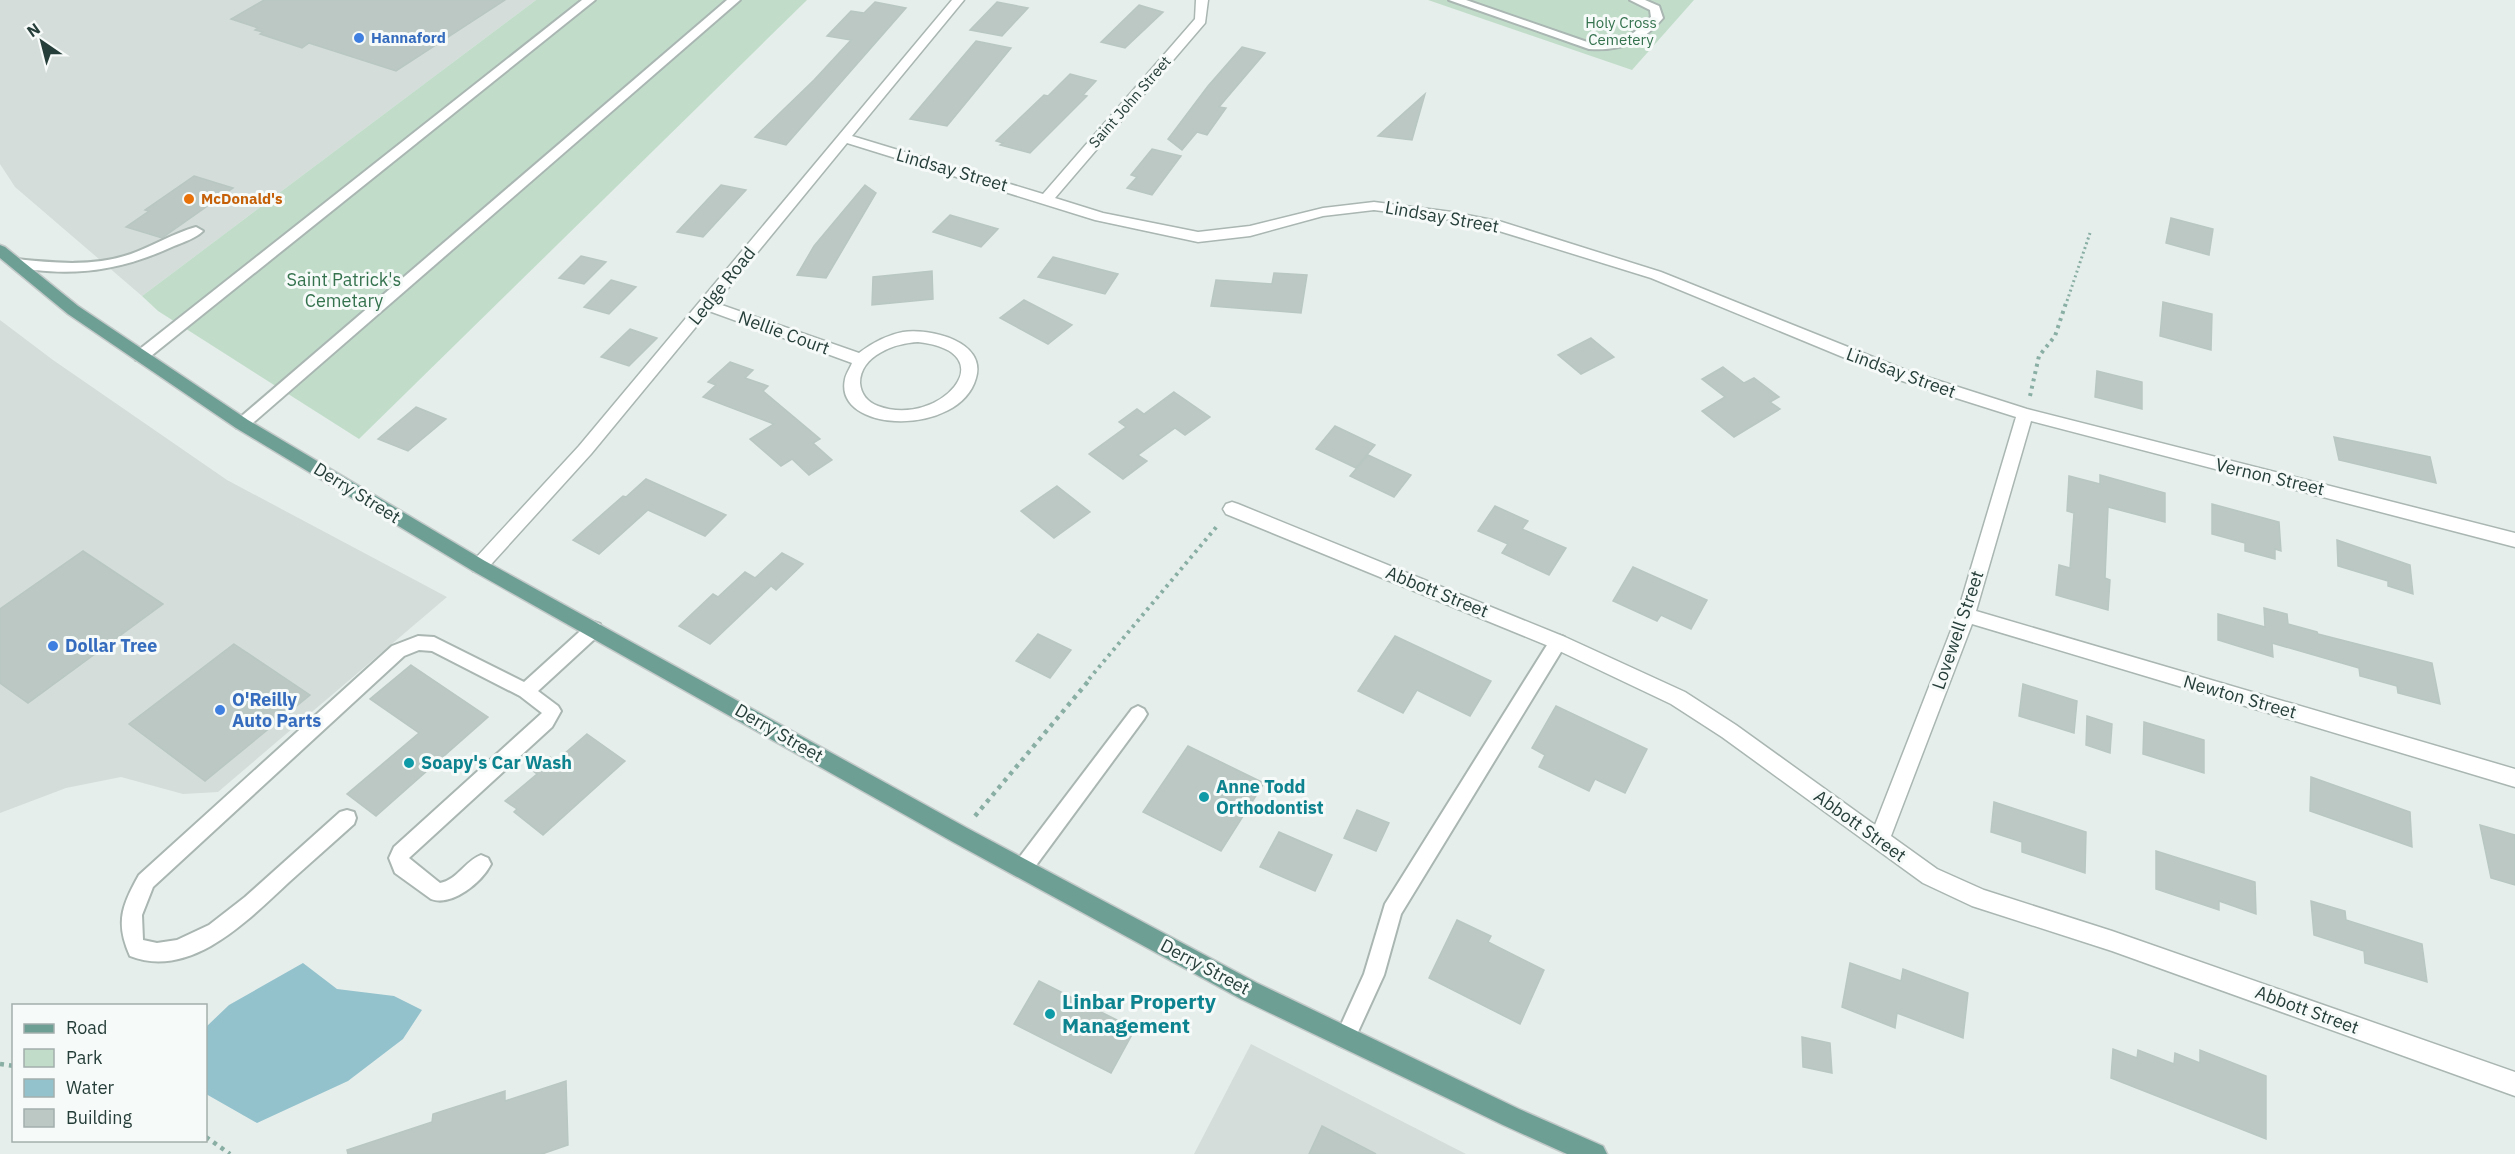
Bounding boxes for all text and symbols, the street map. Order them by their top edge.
north arrow [12,12,72,72]
park label: Holy Cross Cemetery [1585,13,1657,49]
text: N [23,18,44,41]
place label: Hannaford [371,28,446,47]
marker: Hannaford [352,31,366,45]
street label: Saint John Street [1085,52,1175,152]
street label: Lindsay Street [894,143,1011,196]
place label: McDonald's [201,189,283,208]
marker: McDonald's [182,192,196,206]
street label: Lindsay Street [1383,195,1501,238]
street label: Ledge Road [683,242,760,329]
park label: Saint Patrick's Cemetary [287,268,401,312]
street label: Nellie Court [735,305,833,360]
street label: Lindsay Street [1843,342,1959,403]
street label: Vernon Street [2213,453,2327,500]
street label: Derry Street [310,457,405,528]
street label: Abbott Street [1383,561,1492,623]
street label: Lovewell Street [1926,567,1989,692]
place label: Dollar Tree [65,634,157,657]
marker: Dollar Tree [46,639,60,653]
street label: Newton Street [2181,669,2299,724]
place label: O'Reilly Auto Parts [232,688,321,732]
street label: Derry Street [731,698,827,767]
marker: O'Reilly Auto Parts [213,703,227,717]
place label: Soapy's Car Wash [421,751,572,774]
marker: Soapy's Car Wash [402,756,416,770]
place label: Anne Todd Orthodontist [1216,775,1324,819]
street label: Abbott Street [1810,784,1911,867]
marker: Anne Todd Orthodontist [1197,790,1211,804]
street label: Derry Street [1157,933,1254,1000]
street label: Abbott Street [2252,980,2362,1039]
place label: Linbar Property Management [1062,987,1217,1039]
legend [12,1004,207,1142]
marker: Linbar Property Management [1043,1007,1057,1021]
text: Road [66,1016,107,1039]
text: Park [66,1046,103,1069]
text: Water [66,1076,115,1099]
text: Building [66,1106,133,1129]

